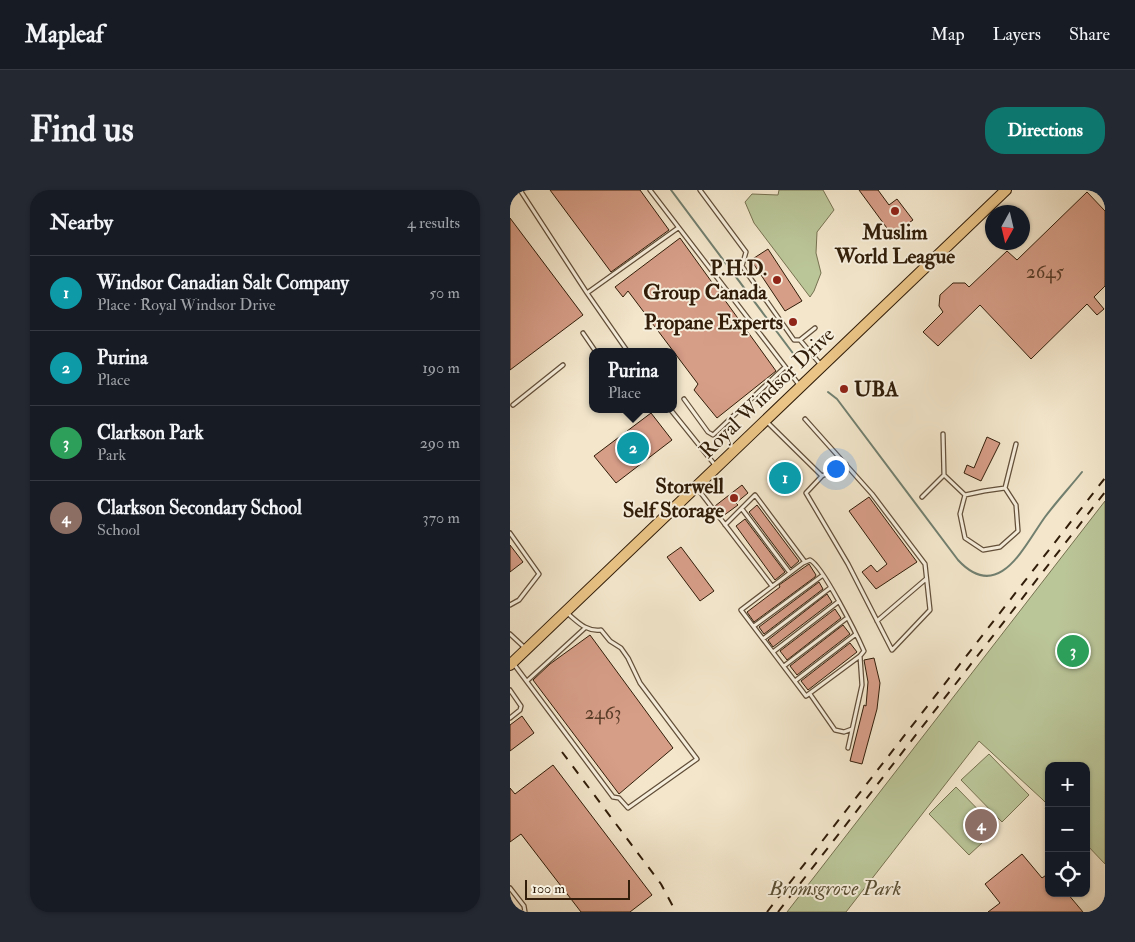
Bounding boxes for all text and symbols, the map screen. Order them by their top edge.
text: Mapleaf [25,19,104,50]
text: Map [931,23,965,46]
text: Layers [993,23,1041,46]
text: Share [1069,23,1110,46]
button: Directions [985,107,1105,154]
text: Find us [30,108,134,152]
marker: Muslim World League [889,205,901,217]
north arrow [985,205,1030,250]
text: Nearby [50,209,113,236]
text: 4 results [407,213,460,233]
place label: Muslim World League [834,219,955,270]
place label: P.H.D. Group Canada [643,255,768,306]
house number: 2645 [1026,260,1065,284]
text: Windsor Canadian Salt Company [97,271,349,295]
marker: P.H.D. Group Canada [771,274,783,286]
text: 1 [63,283,69,303]
text: 50 m [429,283,460,303]
text: Place · Royal Windsor Drive [97,295,276,315]
place label: Propane Experts [644,309,783,336]
marker: Propane Experts [787,316,799,328]
street label: Royal Windsor Drive [694,321,841,465]
text: Purina [97,346,148,370]
popup [589,348,677,413]
text: 2 [62,358,70,378]
text: 190 m [422,358,460,378]
text: Purina [608,359,658,383]
text: Place [97,370,130,390]
place label: UBA [854,376,899,403]
text: Place [608,383,641,403]
marker: UBA [838,383,850,395]
text: Clarkson Park [97,421,204,445]
pin: 2 [617,429,649,467]
text: 3 [63,433,69,453]
text: 290 m [420,433,460,453]
text: Park [97,445,126,465]
your location [823,456,849,482]
pin: 1 [769,459,801,497]
place label: Storwell Self Storage [623,473,725,524]
marker: Storwell Self Storage [728,492,740,504]
text: Clarkson Secondary School [97,496,302,520]
text: 4 [62,508,70,528]
text: 370 m [423,508,460,528]
text: School [97,520,140,540]
pin: 3 [1057,632,1089,670]
house number: 2463 [585,701,621,725]
map controls [1045,762,1090,897]
button: + [1045,762,1090,807]
pin: 4 [965,806,997,844]
button: − [1045,807,1090,852]
button: locate [1045,852,1090,897]
park label: Bromsgrove Park [768,875,901,902]
scale bar [525,877,630,900]
text: 100 m [532,880,565,897]

